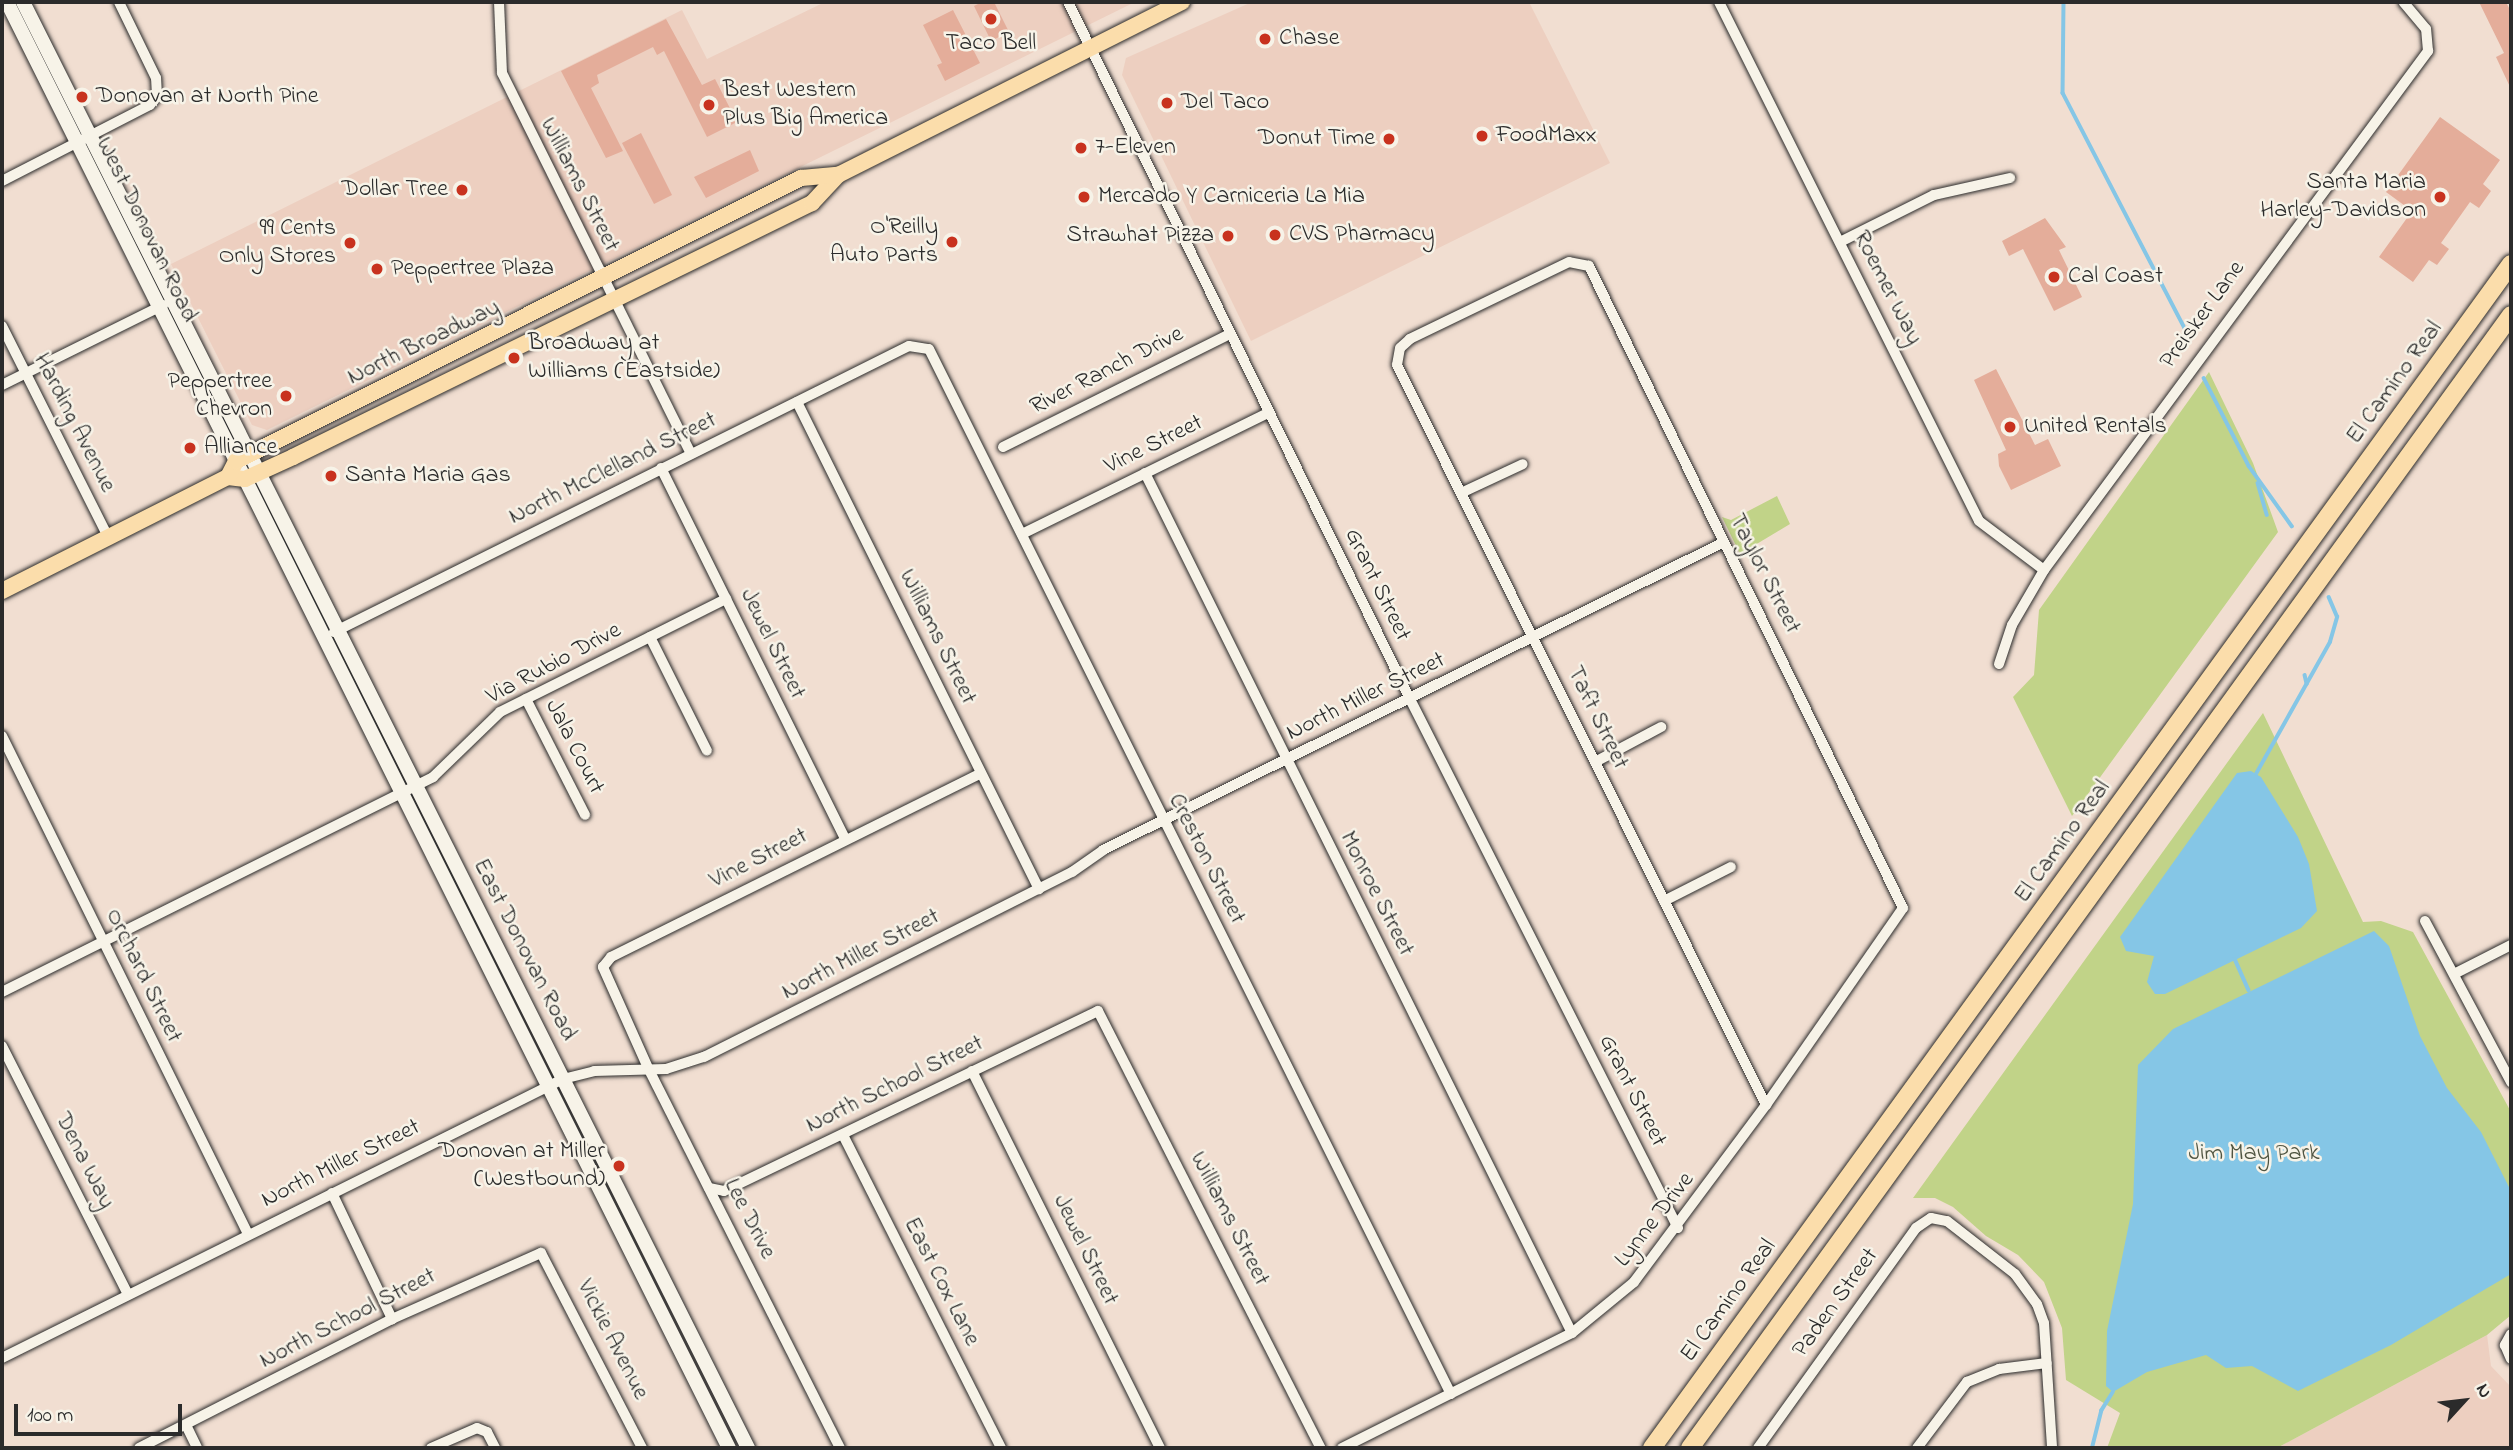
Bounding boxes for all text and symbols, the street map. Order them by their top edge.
marker: Taco Bell [983,11,999,27]
place label: Chase [1279,25,1340,53]
place label: Taco Bell [946,30,1036,58]
marker: Chase [1257,31,1273,47]
place label: Best Western Plus Big America [723,77,888,133]
place label: Donovan at North Pine [96,83,318,111]
marker: Donovan at North Pine [74,89,90,105]
place label: Del Taco [1181,89,1269,117]
marker: Del Taco [1159,95,1175,111]
marker: Best Western Plus Big America [701,97,717,113]
street label: Williams Street [533,113,625,257]
place label: FoodMaxx [1496,122,1597,150]
place label: Donut Time [1258,125,1375,153]
marker: FoodMaxx [1474,128,1490,144]
marker: Donut Time [1381,131,1397,147]
street label: West Donovan Road [89,133,203,327]
place label: 7-Eleven [1095,134,1176,162]
marker: 7-Eleven [1073,140,1089,156]
place label: Santa Maria Harley-Davidson [2260,169,2426,225]
place label: Dollar Tree [341,176,448,204]
marker: Dollar Tree [454,182,470,198]
place label: Mercado Y Carniceria La Mia [1098,183,1365,211]
marker: Mercado Y Carniceria La Mia [1076,189,1092,205]
marker: Santa Maria Harley-Davidson [2432,189,2448,205]
place label: O'Reilly Auto Parts [830,214,938,270]
place label: 99 Cents Only Stores [219,215,336,271]
place label: CVS Pharmacy [1289,221,1435,249]
place label: Strawhat Pizza [1067,222,1214,250]
street label: Roemer Way [1846,226,1928,350]
marker: CVS Pharmacy [1267,227,1283,243]
marker: Strawhat Pizza [1220,228,1236,244]
marker: O'Reilly Auto Parts [944,234,960,250]
marker: 99 Cents Only Stores [342,235,358,251]
place label: Peppertree Plaza [391,255,554,283]
street label: Preisker Lane [2154,255,2252,375]
marker: Peppertree Plaza [369,261,385,277]
place label: Cal Coast [2068,263,2163,291]
marker: Cal Coast [2046,269,2062,285]
street label: North Broadway [343,294,505,392]
street label: El Camino Real [2341,316,2449,450]
street label: River Ranch Drive [1026,320,1188,422]
place label: Broadway at Williams (Eastside) [528,330,720,386]
street label: Harding Avenue [27,349,121,497]
marker: Broadway at Williams (Eastside) [506,350,522,366]
place label: Peppertree Chevron [167,368,272,424]
marker: Peppertree Chevron [278,388,294,404]
street label: North McClelland Street [504,406,722,532]
street label: Vine Street [1100,409,1208,481]
place label: United Rentals [2024,413,2167,441]
marker: United Rentals [2002,419,2018,435]
place label: Alliance [204,434,277,462]
marker: Alliance [182,440,198,456]
place label: Santa Maria Gas [345,462,511,490]
marker: Santa Maria Gas [323,468,339,484]
street label: Taylor Street [1722,509,1806,639]
street label: Grant Street [1337,524,1417,646]
street label: Williams Street [892,565,982,709]
street label: Jewel Street [733,584,811,704]
street label: Via Rubio Drive [482,616,626,712]
street label: North Miller Street [1282,646,1450,748]
street label: Taft Street [1560,662,1634,774]
street label: Jala Court [538,695,610,799]
street label: El Camino Real [2009,775,2117,909]
street label: Creston Street [1161,789,1251,929]
street label: Vine Street [705,822,813,896]
street label: Monroe Street [1332,827,1420,961]
street label: East Donovan Road [466,854,582,1046]
street label: North Miller Street [777,903,945,1007]
street label: Orchard Street [98,904,188,1048]
street label: North School Street [802,1030,988,1140]
street label: Grant Street [1592,1030,1672,1152]
street label: Dena Way [48,1108,120,1214]
street label: North Miller Street [257,1113,425,1215]
place label: Donovan at Miller (Westbound) [438,1138,605,1194]
park label: Jim May Park [2189,1140,2319,1168]
street label: Williams Street [1183,1147,1275,1291]
marker: Donovan at Miller (Westbound) [611,1158,627,1174]
street label: Lynne Drive [1609,1167,1701,1273]
street label: Lee Drive [717,1174,781,1264]
street label: Jewel Street [1046,1190,1124,1310]
street label: East Cox Lane [896,1213,986,1351]
street label: El Camino Real [1675,1234,1783,1368]
street label: Paden Street [1787,1243,1885,1363]
street label: North School Street [255,1262,441,1376]
street label: Vickie Avenue [569,1275,655,1405]
north arrow [2429,1366,2499,1436]
text: N [2468,1379,2498,1403]
scale bar [18,1390,186,1434]
text: 100 m [27,1401,73,1431]

